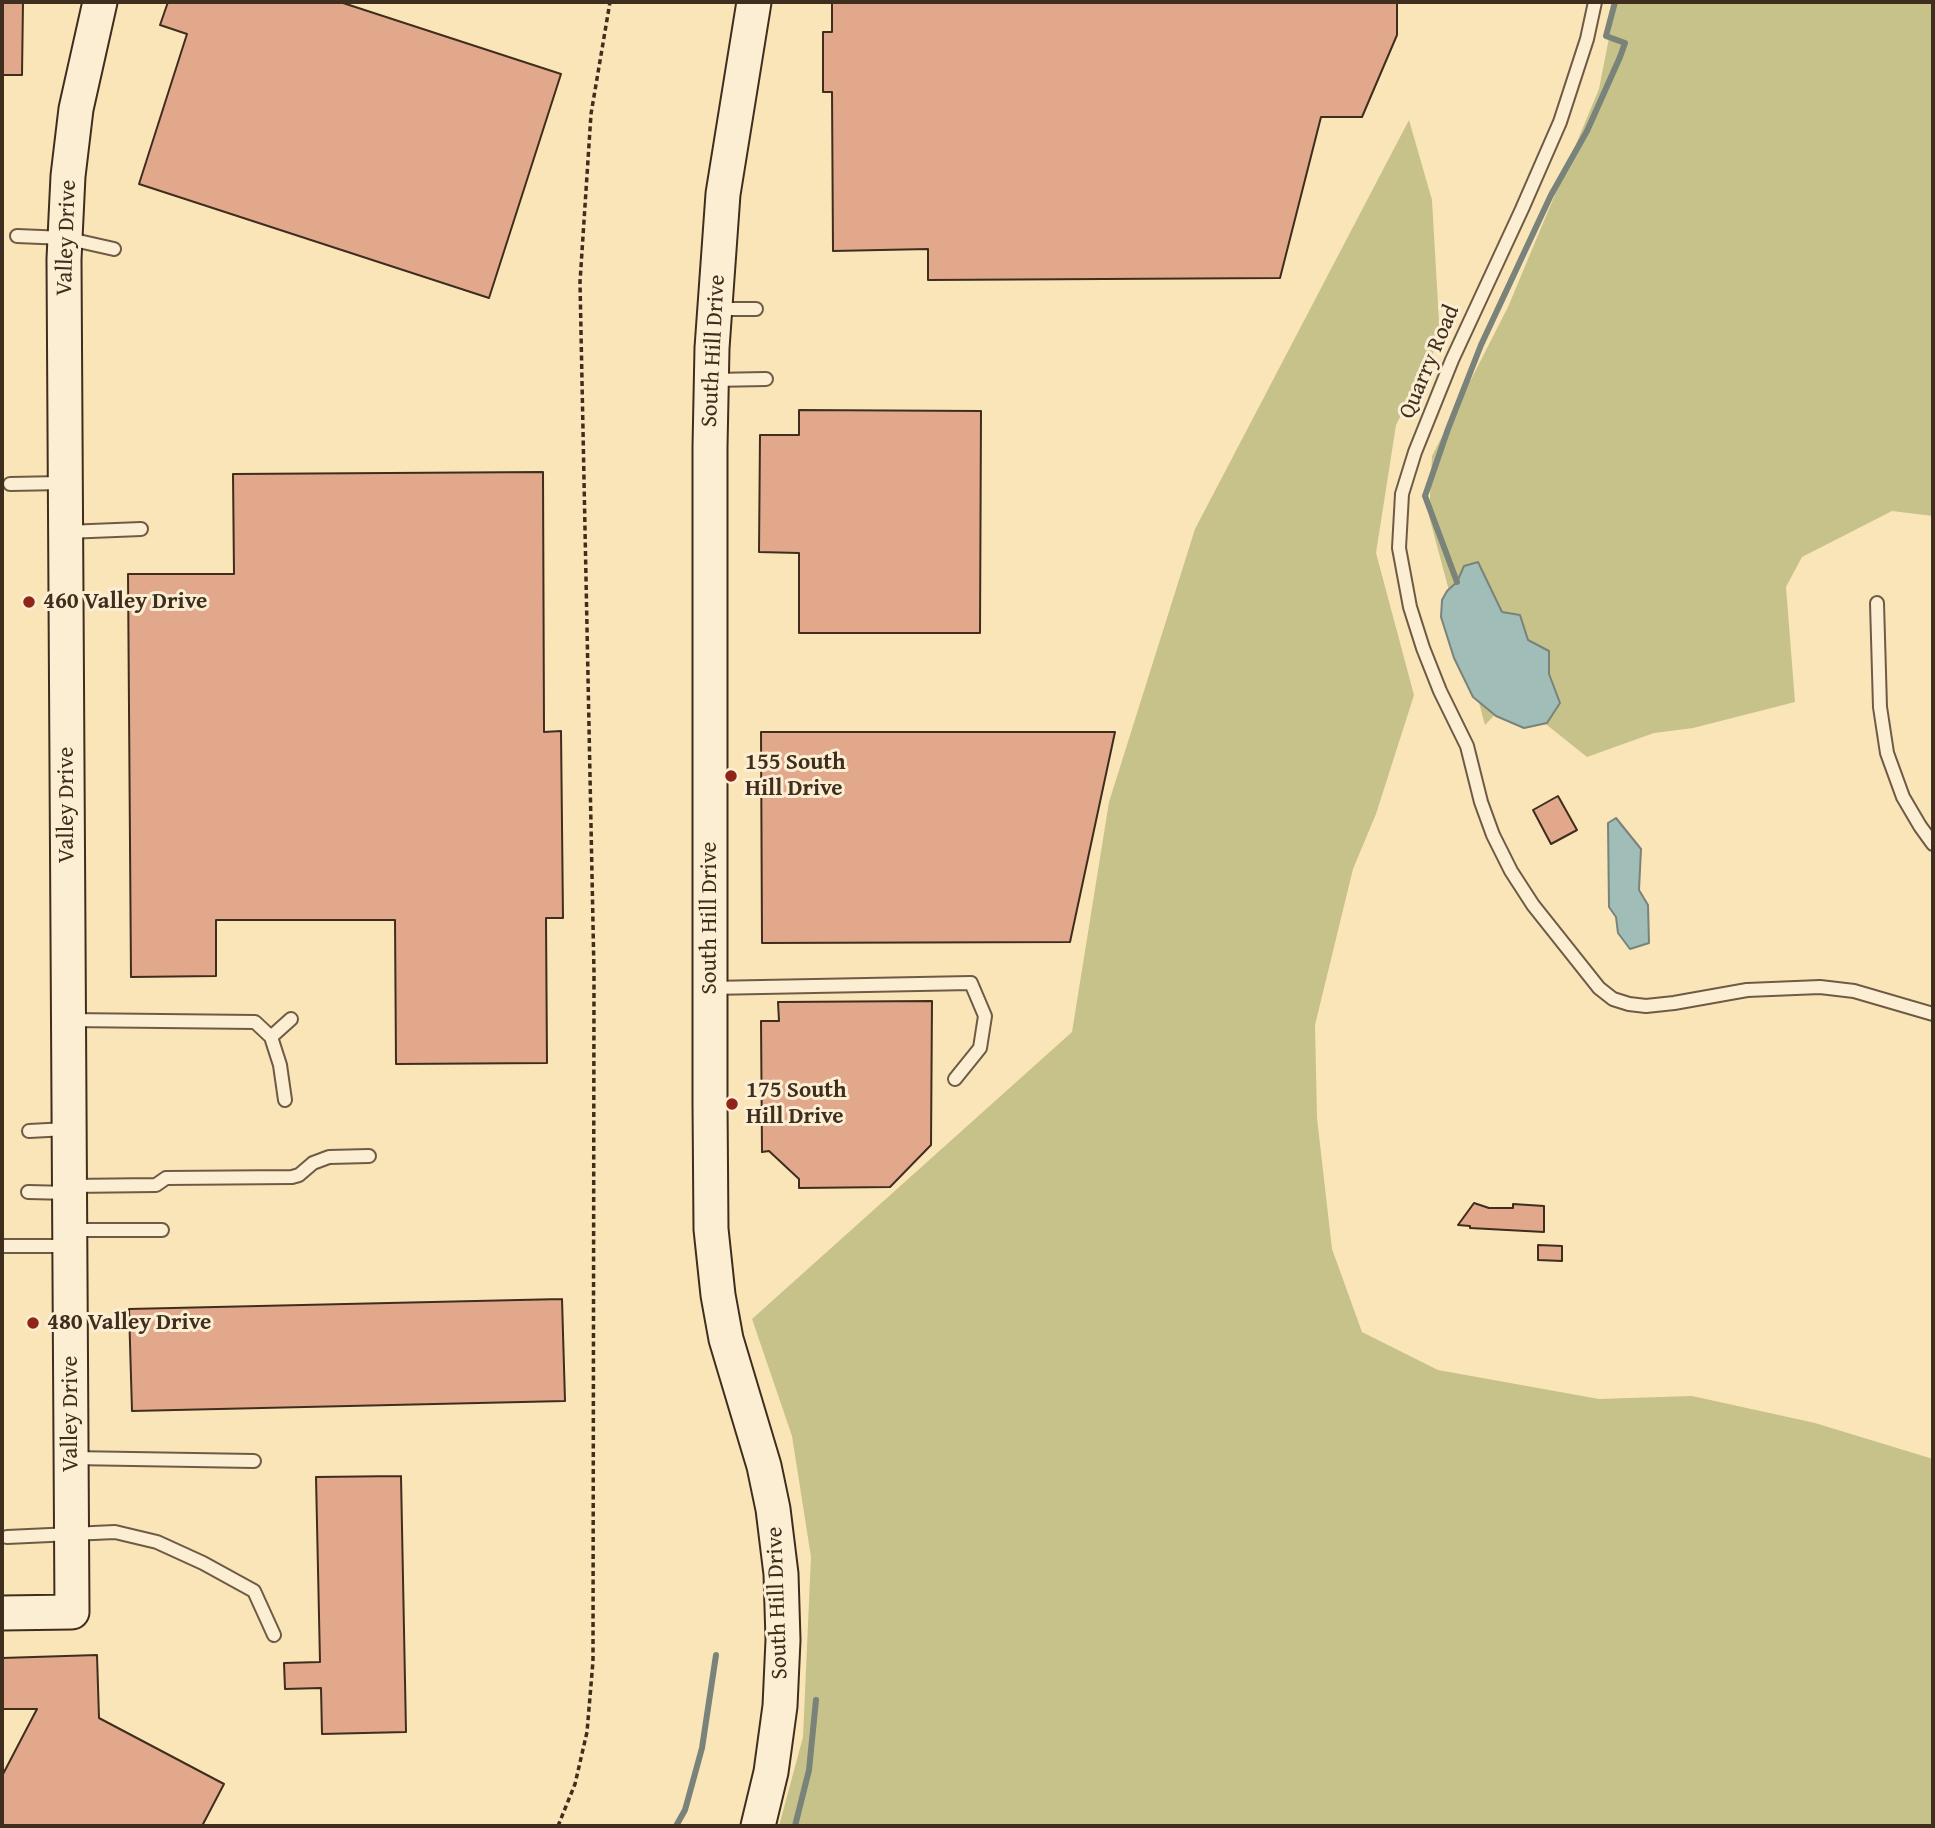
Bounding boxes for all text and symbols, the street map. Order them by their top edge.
street label: Valley Drive [51,179,83,297]
street label: South Hill Drive [696,274,732,428]
street label: Quarry Road [1394,301,1466,423]
place label: 460 Valley Drive [43,588,207,616]
marker: 460 Valley Drive [21,594,37,610]
street label: Valley Drive [53,747,81,863]
place label: 155 South Hill Drive [745,749,846,803]
marker: 155 South Hill Drive [723,768,739,784]
street label: South Hill Drive [696,842,724,994]
place label: 175 South Hill Drive [746,1077,847,1131]
marker: 175 South Hill Drive [724,1096,740,1112]
place label: 480 Valley Drive [47,1309,211,1337]
marker: 480 Valley Drive [25,1315,41,1331]
street label: Valley Drive [57,1356,85,1472]
street label: South Hill Drive [762,1526,794,1680]

